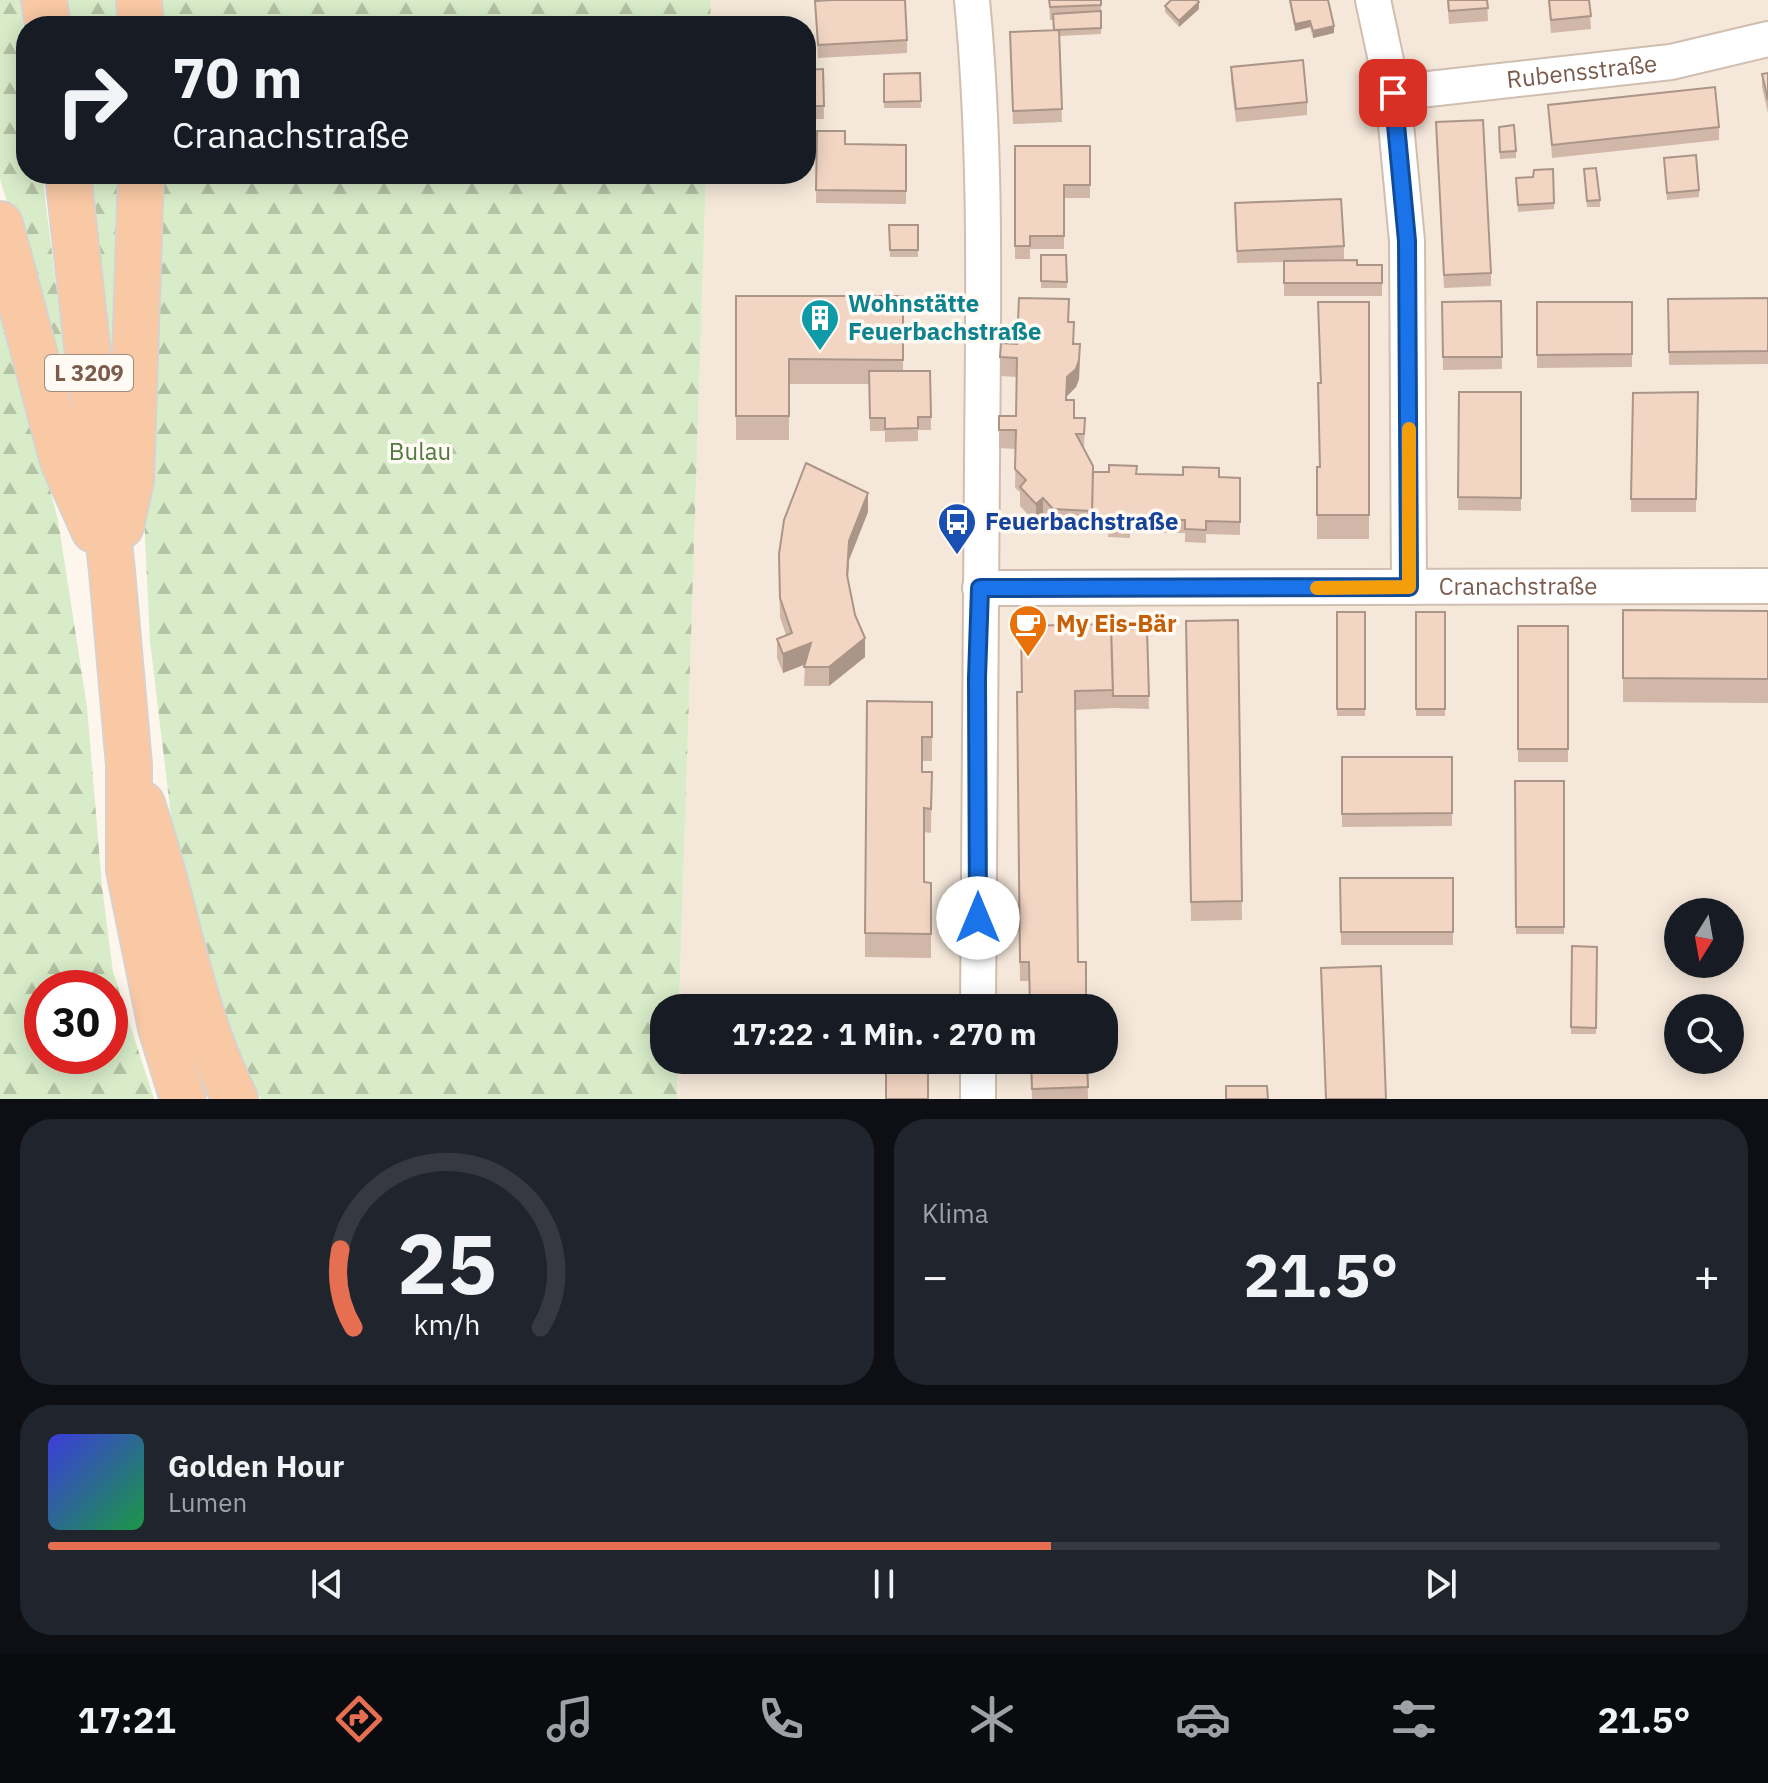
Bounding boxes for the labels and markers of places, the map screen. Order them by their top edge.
pin [1359,59,1427,127]
place label: Wohnstätte Feuerbachstraße [848,287,1042,347]
building icon: Wohnstätte Feuerbachstraße [799,297,841,352]
bus stop icon: Feuerbachstraße [936,501,978,556]
place label: Feuerbachstraße [985,505,1179,537]
cafe icon: My Eis-Bär [1007,603,1049,658]
place label: My Eis-Bär [1056,607,1177,639]

